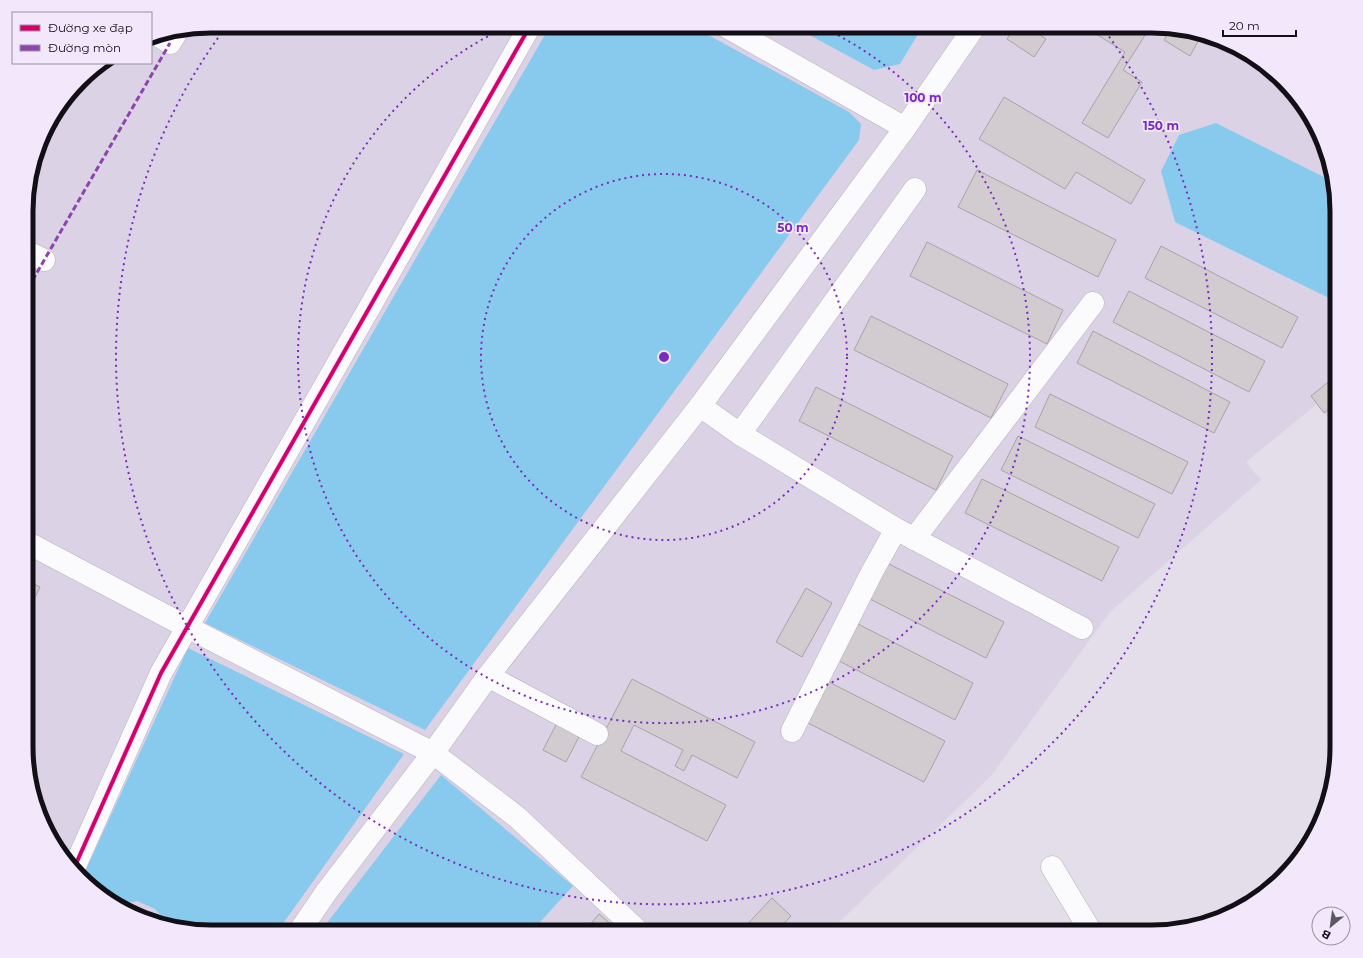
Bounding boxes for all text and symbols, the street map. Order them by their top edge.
legend [12,12,152,64]
scale bar [1223,12,1296,38]
text: 20 m [1229,18,1260,33]
text: Đường xe đạp [48,20,133,35]
text: Đường mòn [48,40,121,55]
text: 100 m [905,90,941,105]
text: 150 m [1143,118,1179,133]
text: 50 m [777,220,809,235]
centre of rings [657,350,671,364]
north arrow [1311,906,1351,946]
text: B [1319,927,1333,943]

